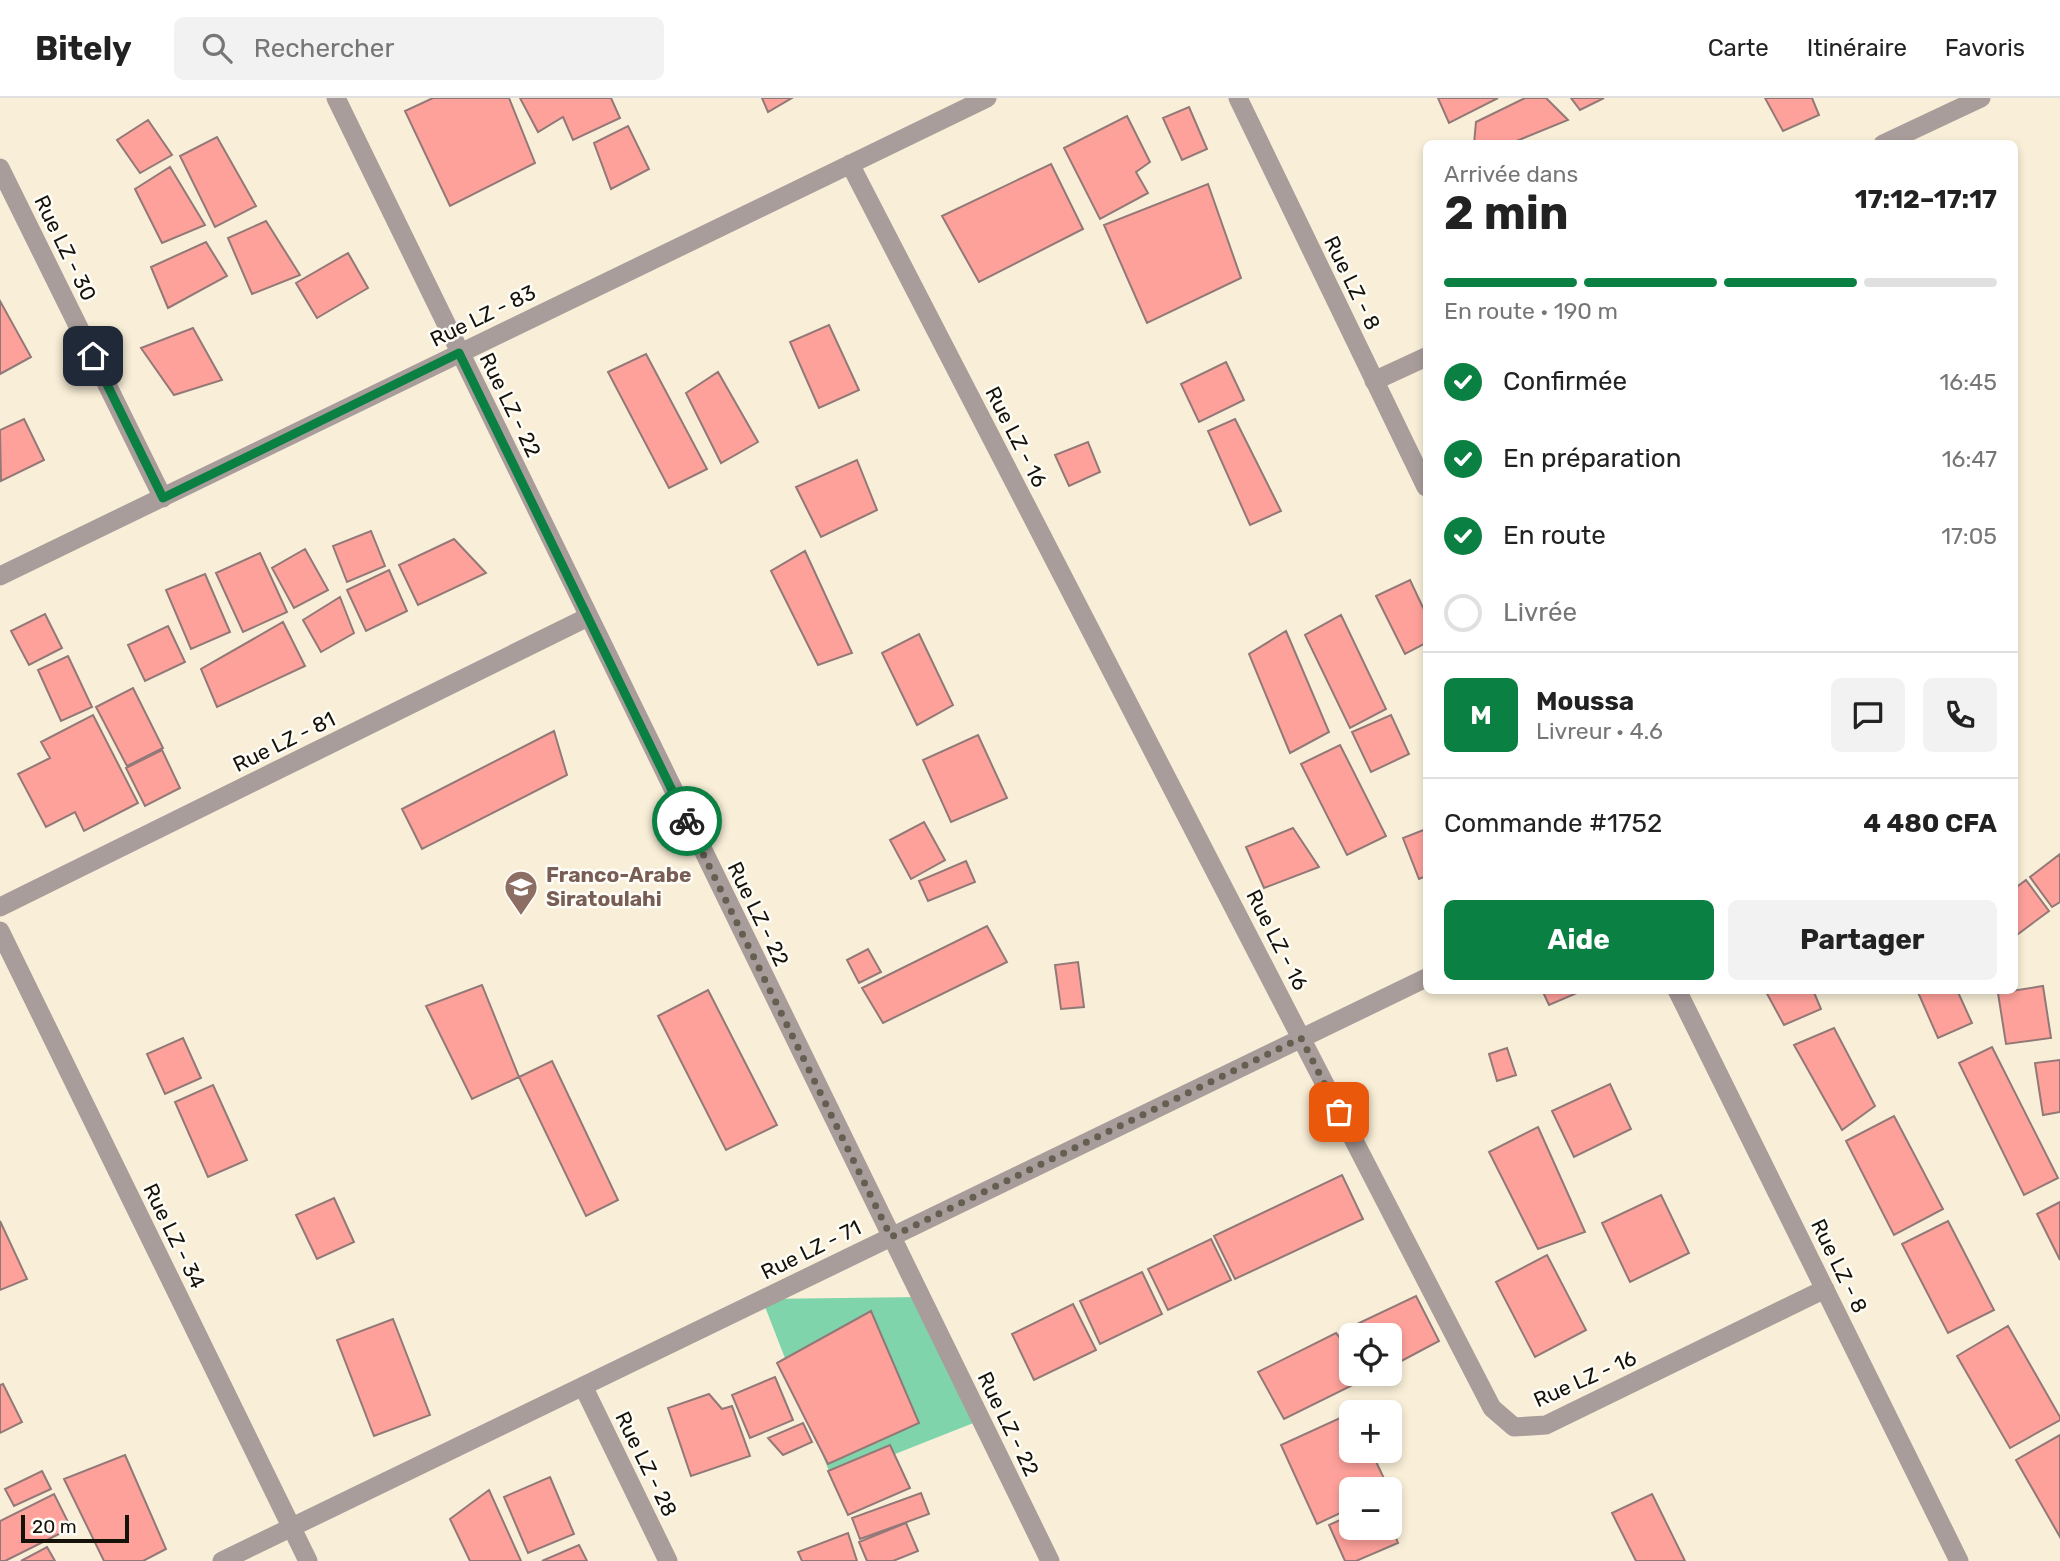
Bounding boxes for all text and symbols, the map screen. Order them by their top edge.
search box [174,17,664,80]
text: Bitely [35,29,132,68]
icon: search [198,29,236,67]
text: Rechercher [254,33,394,64]
text: Carte [1708,34,1769,62]
text: Itinéraire [1807,34,1907,62]
text: Favoris [1945,34,2025,62]
text: Arrivée dans [1444,160,1578,188]
text: 17:12–17:17 [1855,184,1997,215]
text: 2 min [1444,186,1569,241]
street label: Rue LZ - 30 [29,191,102,305]
street label: Rue LZ - 8 [1319,232,1386,334]
street label: Rue LZ - 83 [426,279,540,352]
text: En route · 190 m [1444,297,1618,325]
pin [63,326,123,386]
icon: home [74,337,112,375]
street label: Rue LZ - 22 [474,349,546,461]
icon: check [1444,363,1482,401]
text: Confirmée [1503,366,1627,397]
text: 16:45 [1939,368,1997,396]
street label: Rue LZ - 16 [980,382,1053,491]
icon: check [1444,440,1482,478]
text: En préparation [1503,443,1681,474]
text: 16:47 [1942,445,1997,473]
icon: check [1444,517,1482,555]
text: En route [1503,520,1606,551]
text: 17:05 [1941,522,1997,550]
text: Livrée [1503,597,1577,628]
button: chat [1831,678,1905,752]
button: phone [1923,678,1997,752]
text: Moussa [1536,686,1634,717]
text: M [1470,700,1492,731]
street label: Rue LZ - 81 [229,706,339,777]
text: Livreur · 4.6 [1536,717,1663,745]
courier [652,786,722,856]
icon: bike [668,802,706,840]
text: Commande #1752 [1444,808,1662,839]
text: 4 480 CFA [1863,808,1997,839]
street label: Rue LZ - 22 [722,858,794,970]
place label: Franco-Arabe Siratoulahi [546,862,691,911]
school or university icon: Franco-Arabe Siratoulahi [502,868,540,917]
street label: Rue LZ - 16 [1241,885,1314,994]
button: Aide [1444,900,1714,980]
button: Partager [1728,900,1997,980]
pin [1309,1082,1369,1142]
icon: bag [1320,1093,1358,1131]
street label: Rue LZ - 34 [138,1179,211,1292]
street label: Rue LZ - 71 [757,1215,865,1284]
street label: Rue LZ - 8 [1806,1215,1873,1317]
map controls [1339,1323,1402,1540]
button: locate [1339,1323,1402,1386]
street label: Rue LZ - 16 [1530,1345,1640,1412]
street label: Rue LZ - 22 [972,1368,1044,1480]
button: + [1339,1400,1402,1463]
street label: Rue LZ - 28 [610,1407,683,1520]
button: − [1339,1477,1402,1540]
scale bar [21,1512,130,1544]
text: 20 m [32,1515,77,1538]

